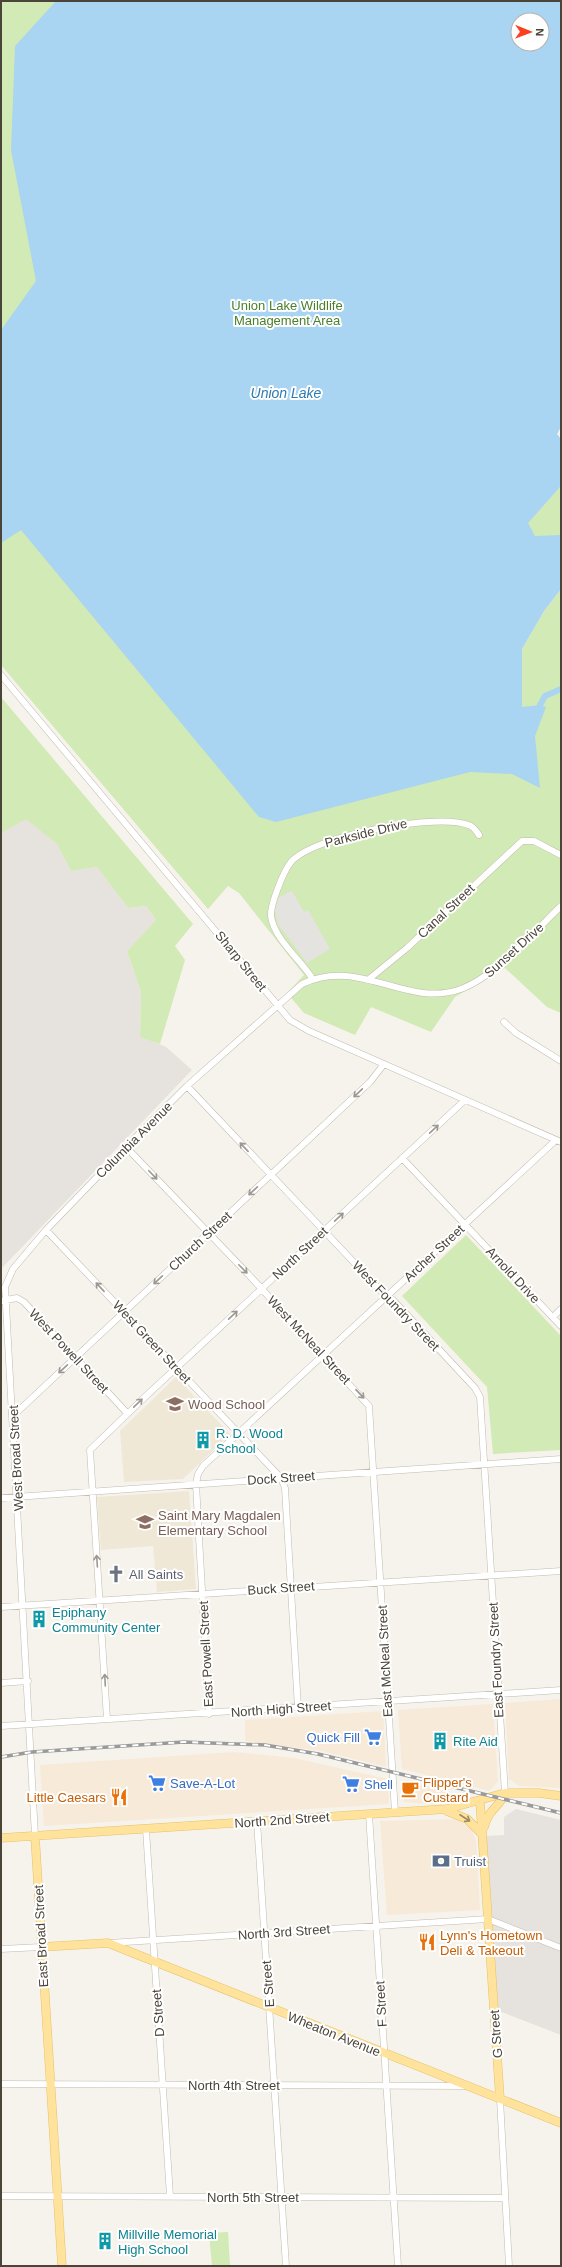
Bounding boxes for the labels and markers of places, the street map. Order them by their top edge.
school or university icon: Wood School [165,1394,185,1414]
place label: Wood School [188,1397,265,1412]
place label: R. D. Wood School [216,1426,283,1456]
building icon: R. D. Wood School [193,1430,213,1450]
place label: Saint Mary Magdalen Elementary School [158,1508,281,1538]
school or university icon: Saint Mary Magdalen Elementary School [135,1512,155,1532]
church icon: All Saints [106,1564,126,1584]
place label: All Saints [129,1567,184,1582]
place label: Epiphany Community Center [52,1605,161,1635]
building icon: Epiphany Community Center [29,1609,49,1629]
supermarket icon: Quick Fill [363,1727,383,1747]
place label: Quick Fill [307,1730,360,1745]
building icon: Rite Aid [430,1731,450,1751]
place label: Rite Aid [453,1734,498,1749]
supermarket icon: Save-A-Lot [147,1773,167,1793]
supermarket icon: Shell [341,1774,361,1794]
place label: Flipper's Custard [423,1775,472,1805]
place label: Save-A-Lot [170,1776,235,1791]
place label: Shell [364,1777,393,1792]
cafe icon: Flipper's Custard [400,1779,420,1799]
restaurant icon: Little Caesars [109,1787,129,1807]
place label: Little Caesars [27,1790,106,1805]
bank icon: Truist [431,1851,451,1871]
place label: Truist [454,1854,486,1869]
place label: Lynn's Hometown Deli & Takeout [440,1928,542,1958]
restaurant icon: Lynn's Hometown Deli & Takeout [417,1932,437,1952]
place label: Millville Memorial High School [118,2227,217,2257]
building icon: Millville Memorial High School [95,2231,115,2251]

